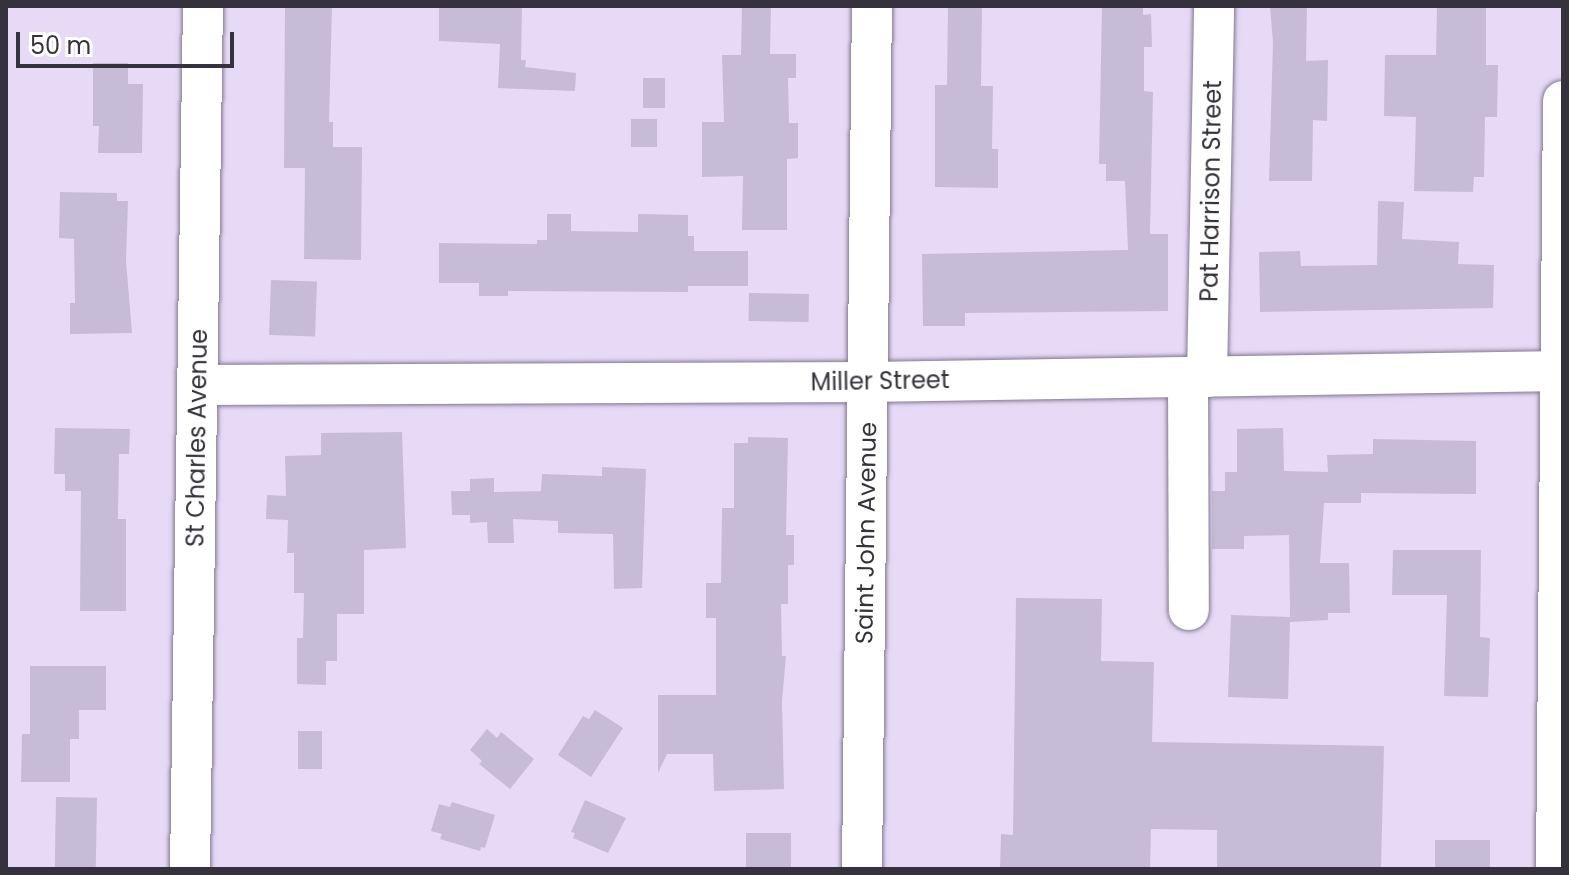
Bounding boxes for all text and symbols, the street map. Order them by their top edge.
scale bar [20,16,238,66]
text: 50 m [30,29,91,62]
street label: Pat Harrison Street [1195,80,1227,302]
street label: St Charles Avenue [181,329,213,547]
street label: Miller Street [810,365,950,397]
street label: Saint John Avenue [850,422,882,644]

